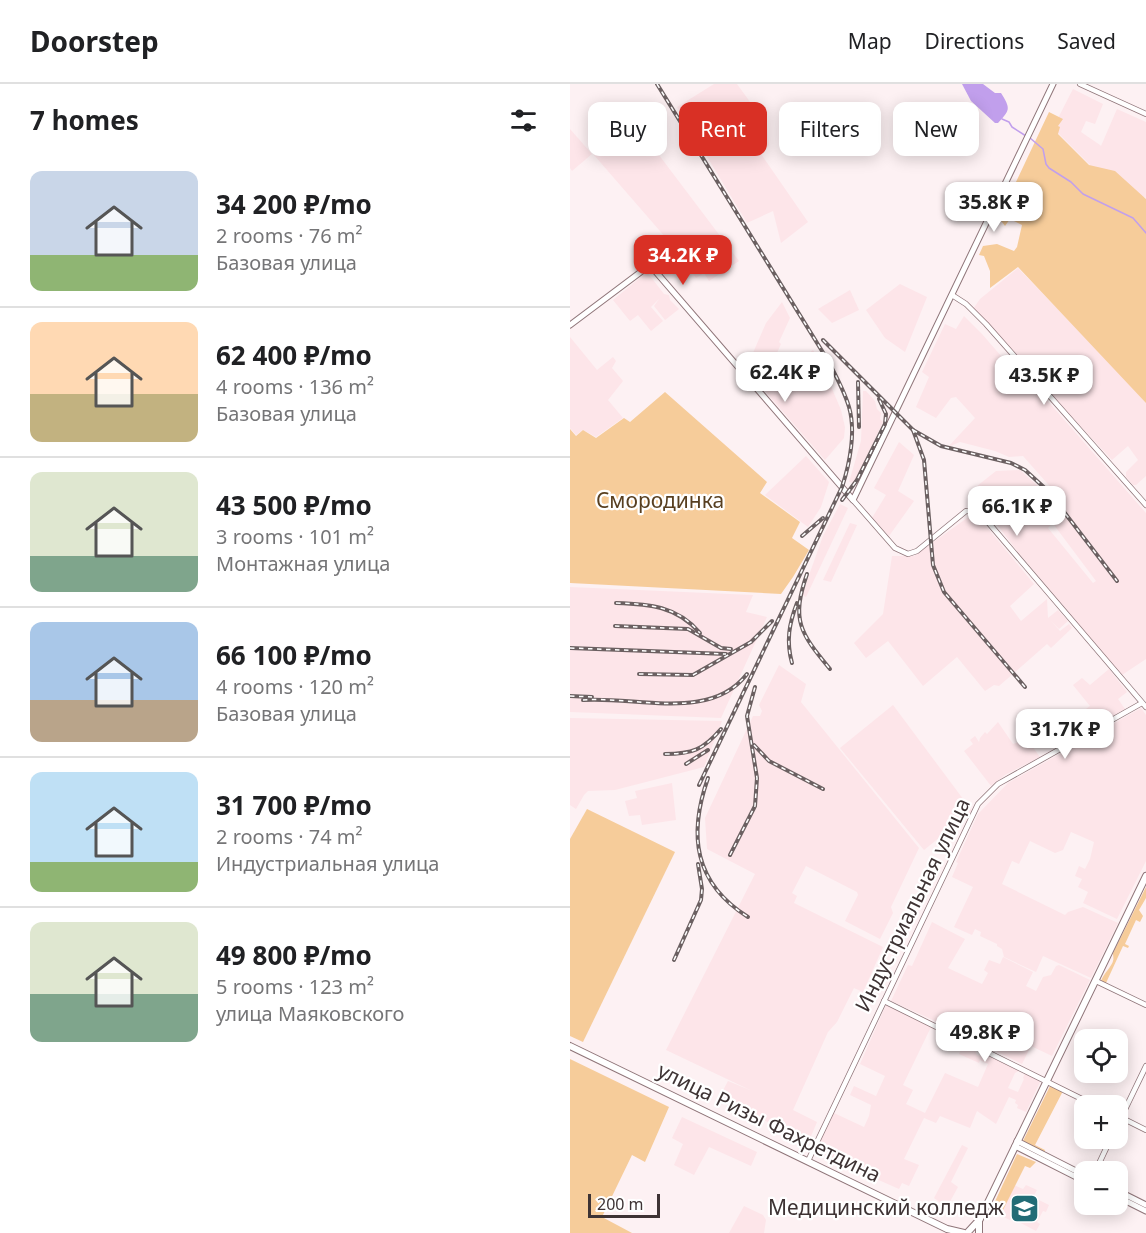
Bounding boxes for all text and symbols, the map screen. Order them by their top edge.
text: Doorstep [30,22,159,60]
text: Map [848,27,892,55]
text: Directions [925,27,1024,55]
text: Saved [1057,27,1116,55]
text: 7 homes [30,102,139,138]
chip: Buy [588,102,667,156]
chip: Rent [679,102,767,156]
chip: Filters [779,102,881,156]
chip: New [893,102,979,156]
icon: filters [507,104,540,137]
pin: 35.8K ₽ [939,182,1049,233]
text: 34 200 ₽/mo [216,186,372,222]
text: 35.8K ₽ [959,188,1029,215]
icon: home [78,195,150,267]
text: 2 rooms · 76 m² [216,222,363,249]
pin: 34.2K ₽ [628,235,738,286]
text: 34.2K ₽ [648,241,718,268]
text: Базовая улица [216,249,357,276]
text: 62 400 ₽/mo [216,337,372,373]
icon: home [78,346,150,418]
pin: 62.4K ₽ [730,352,840,403]
pin: 43.5K ₽ [989,355,1099,406]
text: 62.4K ₽ [750,358,820,385]
text: 43.5K ₽ [1009,361,1079,388]
text: 4 rooms · 136 m² [216,373,374,400]
text: Базовая улица [216,400,357,427]
park label: Смородинка [596,486,724,514]
pin: 66.1K ₽ [962,486,1072,537]
text: 43 500 ₽/mo [216,487,372,523]
text: 66.1K ₽ [982,492,1052,519]
icon: home [78,496,150,568]
text: 3 rooms · 101 m² [216,523,374,550]
text: Монтажная улица [216,550,390,577]
text: 66 100 ₽/mo [216,637,372,673]
icon: home [78,646,150,718]
text: 4 rooms · 120 m² [216,673,374,700]
text: Базовая улица [216,700,357,727]
pin: 31.7K ₽ [1010,709,1120,760]
text: 31.7K ₽ [1030,715,1100,742]
text: 31 700 ₽/mo [216,787,372,823]
street label: Индустриальная улица [848,793,976,1016]
icon: home [78,796,150,868]
text: 2 rooms · 74 m² [216,823,363,850]
text: Индустриальная улица [216,850,439,877]
text: 49 800 ₽/mo [216,937,372,973]
icon: home [78,946,150,1018]
text: 5 rooms · 123 m² [216,973,374,1000]
text: улица Маяковского [216,1000,404,1027]
pin: 49.8K ₽ [930,1012,1040,1063]
text: 49.8K ₽ [950,1018,1020,1045]
map controls [1074,1029,1128,1215]
button: locate [1074,1029,1128,1083]
street label: улица Ризы Фахретдина [653,1056,886,1188]
button: + [1074,1095,1128,1149]
button: − [1074,1161,1128,1215]
scale bar [588,1191,660,1218]
school or university icon: Медицинский колледж [1009,1192,1041,1224]
text: 200 m [597,1193,644,1215]
place label: Медицинский колледж [768,1193,1004,1221]

